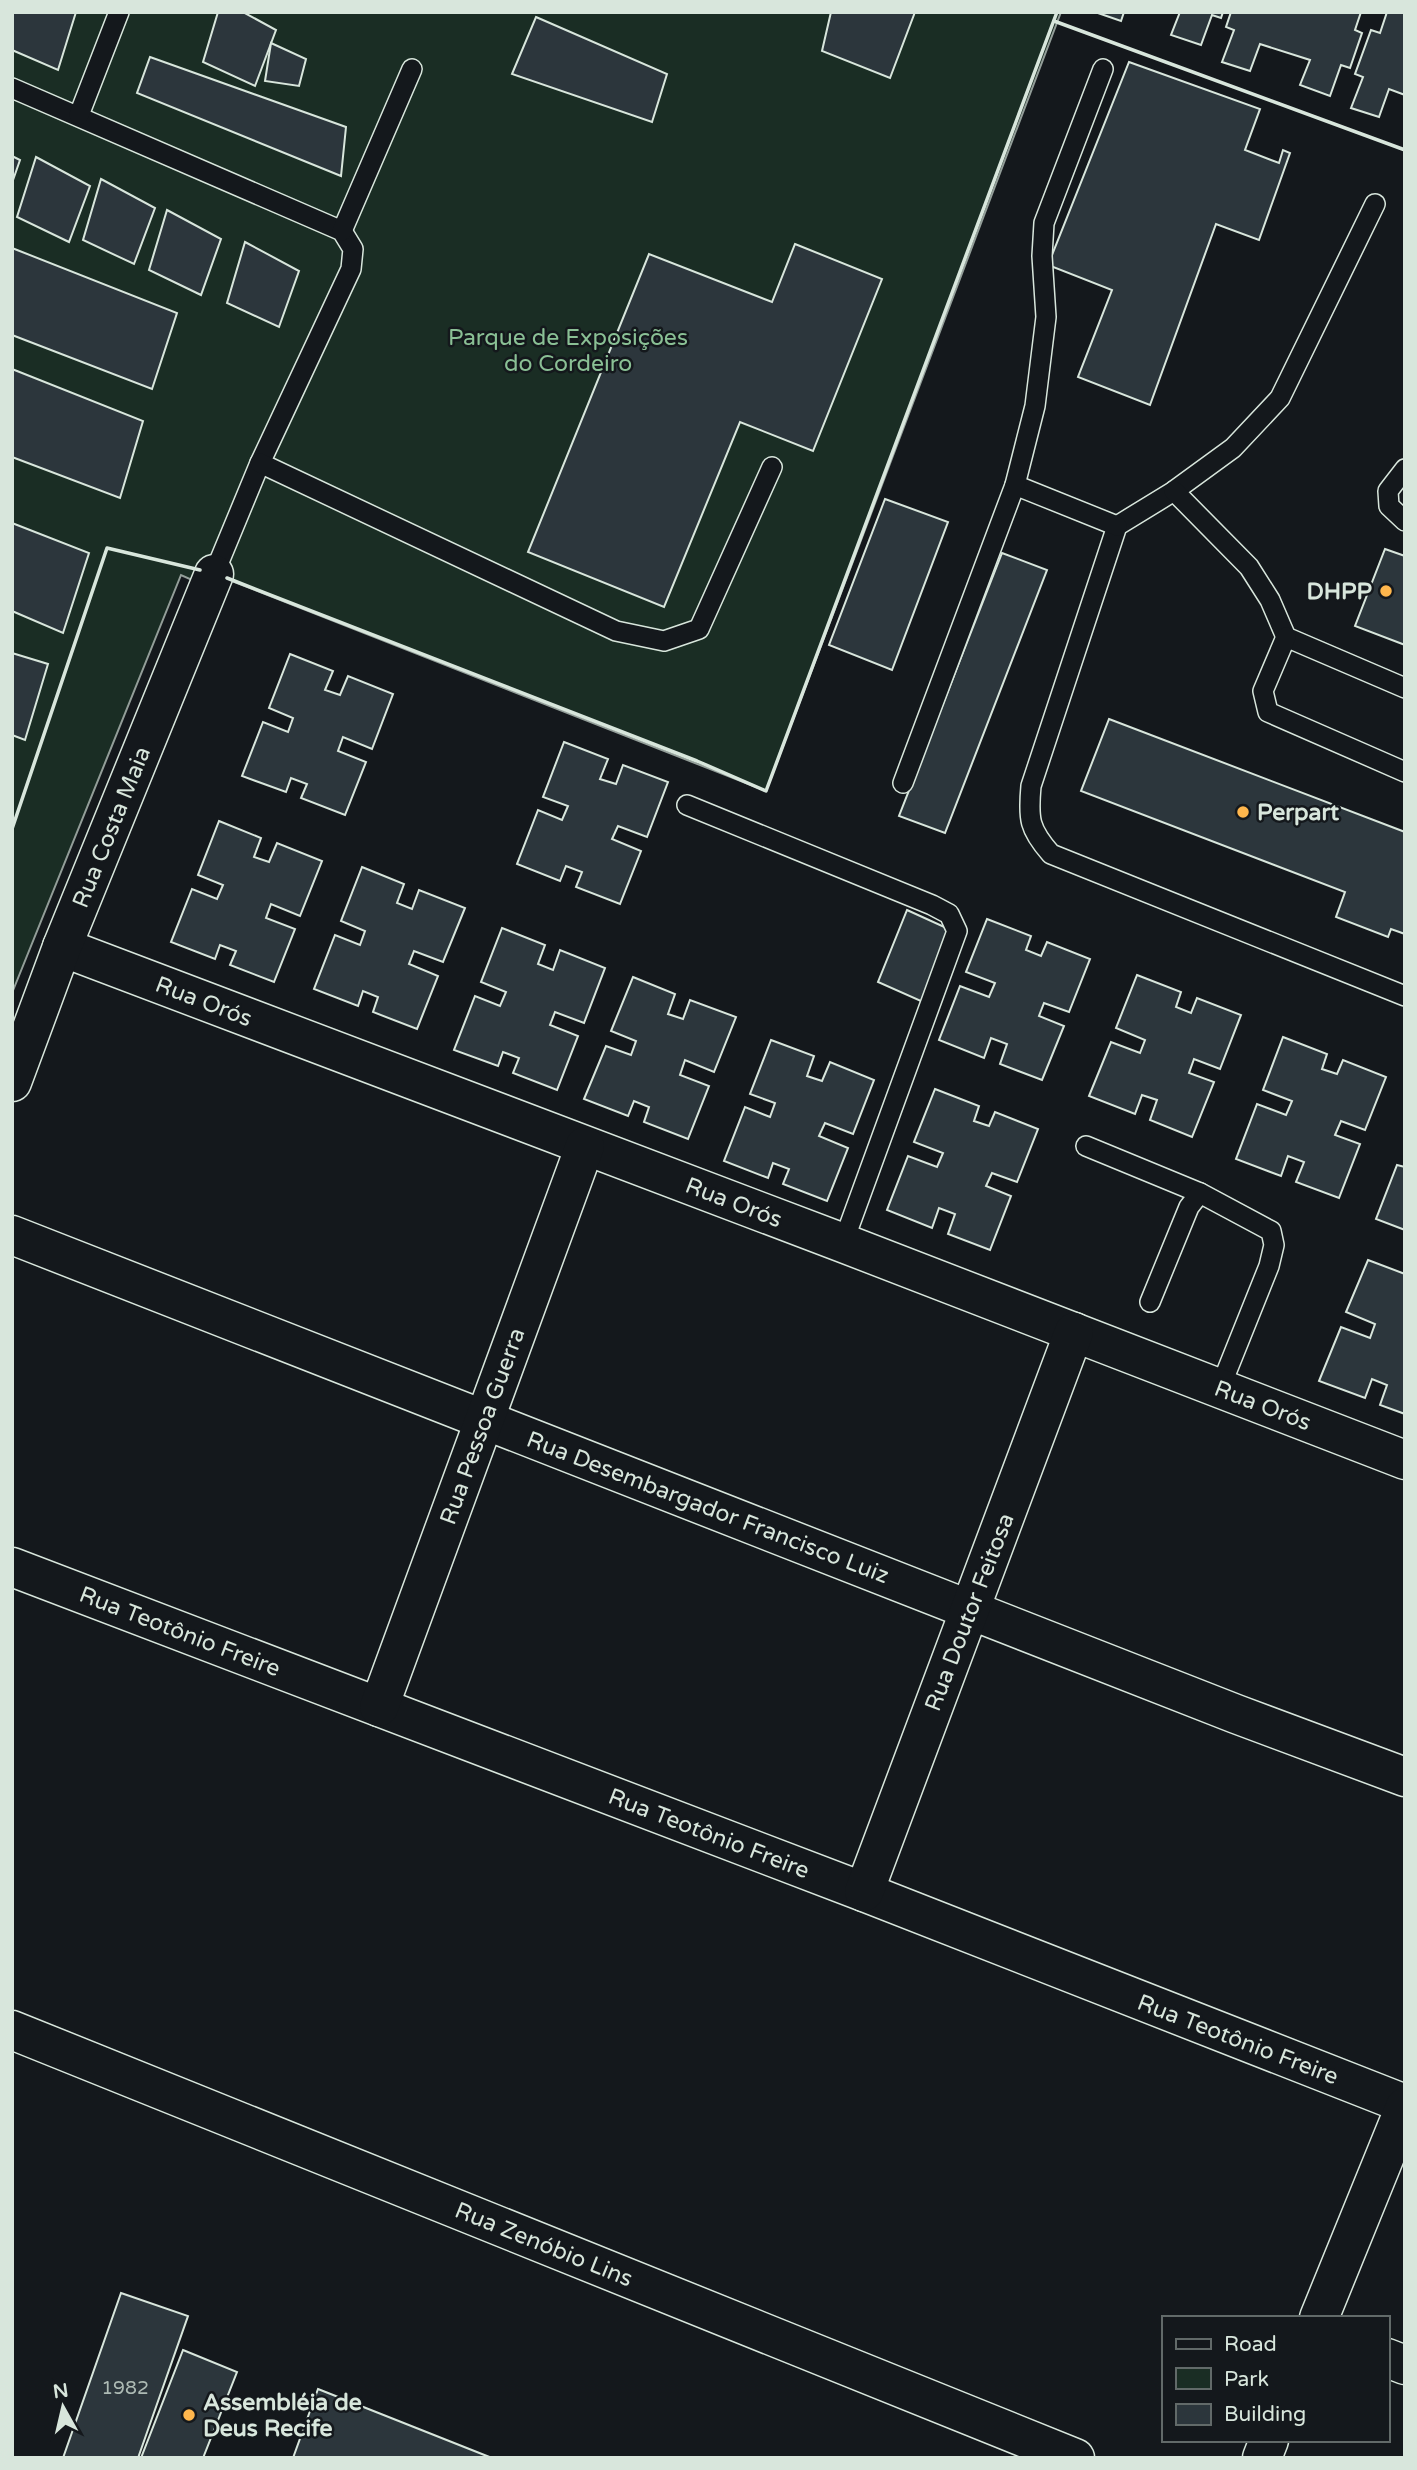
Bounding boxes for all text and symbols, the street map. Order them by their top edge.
park label: Parque de Exposições do Cordeiro [448,324,688,378]
place label: DHPP [1306,578,1373,606]
marker: DHPP [1378,583,1394,599]
street label: Rua Costa Maia [67,743,157,912]
place label: Perpart [1257,799,1339,827]
marker: Perpart [1235,804,1251,820]
street label: Rua Orós [151,971,256,1033]
street label: Rua Orós [681,1172,786,1234]
street label: Rua Pessoa Guerra [434,1324,532,1529]
street label: Rua Orós [1210,1375,1315,1437]
street label: Rua Desembargador Francisco Luiz [523,1426,893,1590]
street label: Rua Doutor Feitosa [919,1509,1021,1715]
street label: Rua Teotônio Freire [75,1581,284,1683]
street label: Rua Teotônio Freire [604,1783,813,1885]
street label: Rua Teotônio Freire [1133,1989,1342,2091]
street label: Rua Zenóbio Lins [451,2197,637,2293]
legend [1162,2316,1389,2442]
text: Road [1224,2332,1277,2357]
text: Park [1224,2367,1269,2392]
north arrow [28,2372,98,2442]
house number: 1982 [101,2377,149,2399]
text: N [52,2379,70,2403]
place label: Assembléia de Deus Recife [203,2389,362,2443]
text: Building [1224,2402,1306,2427]
marker: Assembléia de Deus Recife [181,2407,197,2423]

